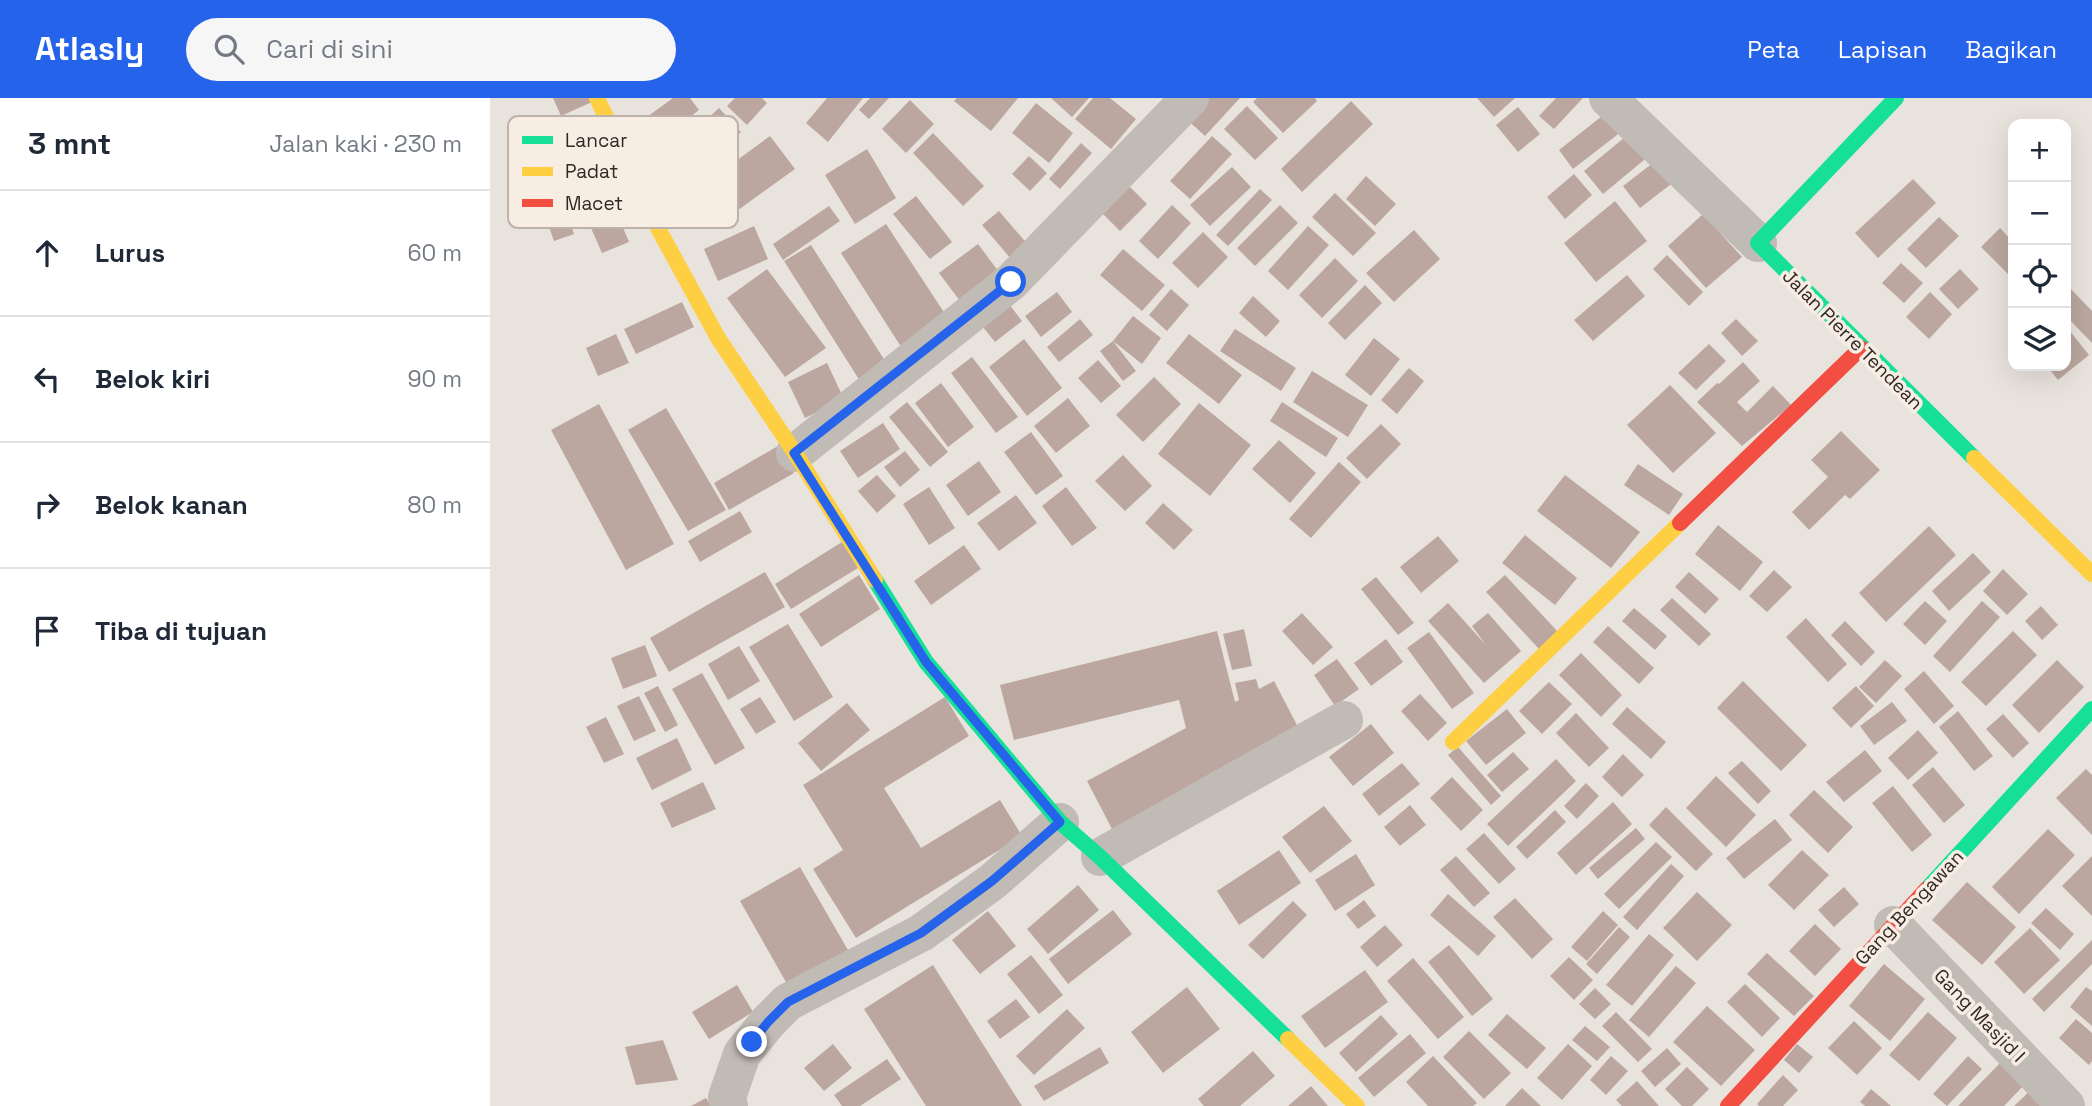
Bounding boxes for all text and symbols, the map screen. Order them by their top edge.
search box [186,18,676,81]
text: Atlasly [35,28,144,70]
icon: search [210,30,248,68]
text: Cari di sini [266,32,393,66]
text: Peta [1747,34,1800,65]
text: Lapisan [1838,34,1927,65]
text: Bagikan [1965,34,2057,65]
legend [508,116,738,228]
map controls [2008,119,2071,371]
button: + [2008,119,2071,182]
text: 3 mnt [28,124,111,163]
text: Lancar [565,128,627,153]
text: Jalan kaki · 230 m [269,129,462,159]
text: Padat [565,159,618,184]
button: − [2008,182,2071,245]
text: Macet [565,191,623,216]
icon: ahead [28,234,66,272]
text: Lurus [95,236,165,270]
text: 60 m [407,238,462,268]
button: locate [2008,245,2071,308]
street label: Jalan Pierre Tendean [1777,264,1928,415]
route start [995,266,1026,297]
button: layers [2008,308,2071,371]
icon: left [28,360,66,398]
text: Belok kiri [95,362,210,396]
text: 90 m [407,364,462,394]
icon: right [28,486,66,524]
text: Belok kanan [95,488,248,522]
text: 80 m [407,490,462,520]
icon: arrive [28,612,66,650]
text: Tiba di tujuan [95,614,267,648]
street label: Gang Bengawan [1850,845,1969,970]
street label: Gang Masjid I [1929,963,2031,1067]
route end [736,1026,767,1057]

